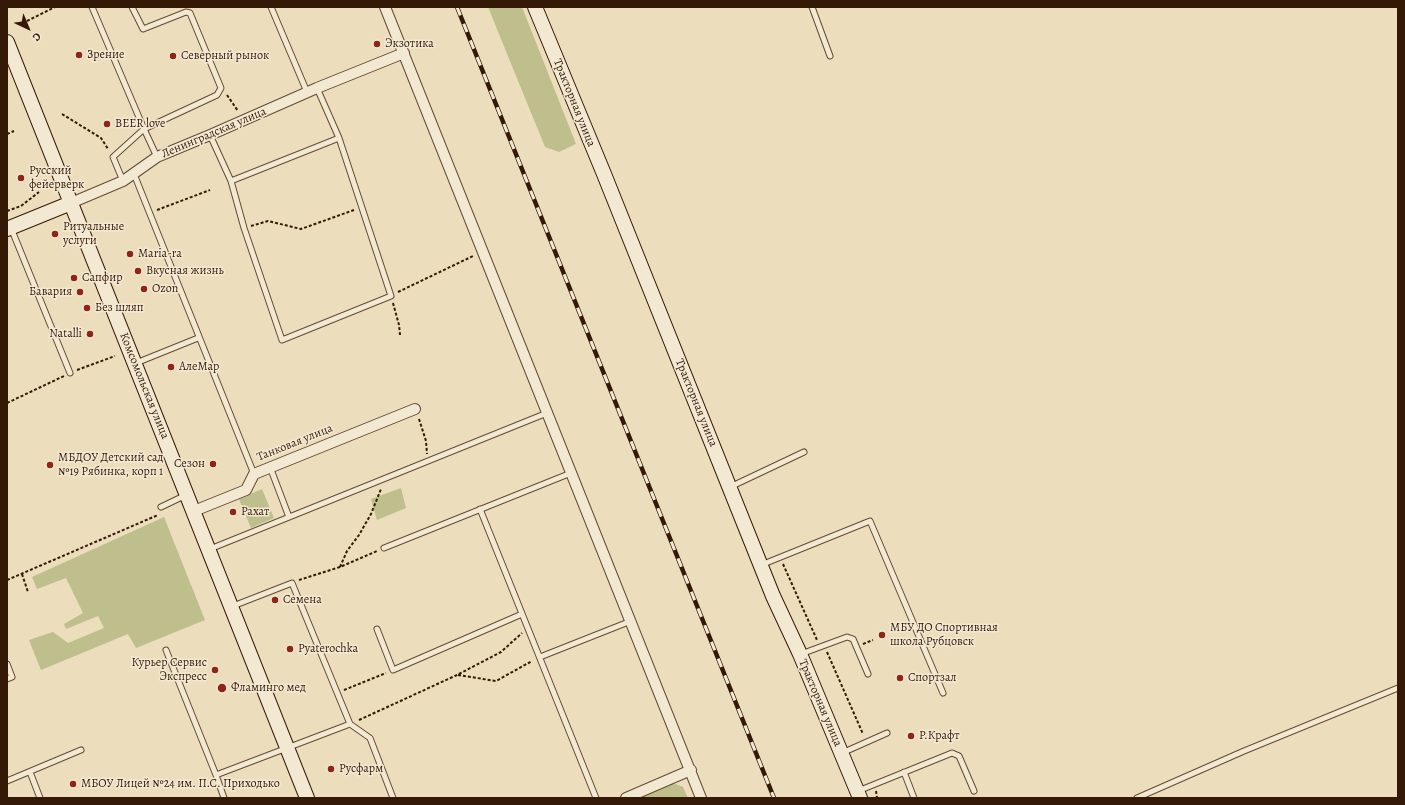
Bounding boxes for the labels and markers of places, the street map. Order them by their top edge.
place label: Экзотика [385,37,434,51]
marker: Экзотика [372,39,382,49]
place label: Зрение [87,48,124,62]
place label: Северный рынок [181,49,269,63]
marker: Зрение [74,50,84,60]
marker: Северный рынок [168,51,178,61]
place label: BEER love [115,117,165,131]
marker: BEER love [102,119,112,129]
place label: Русский фейерверк [29,164,84,192]
marker: Русский фейерверк [16,173,26,183]
place label: Ритуальные услуги [63,220,124,248]
marker: Ритуальные услуги [50,229,60,239]
place label: Maria-ra [138,247,182,261]
marker: Maria-ra [125,249,135,259]
place label: Вкусная жизнь [146,264,224,278]
marker: Вкусная жизнь [133,266,143,276]
place label: Сапфир [82,271,122,285]
marker: Сапфир [69,273,79,283]
place label: Ozon [152,282,178,296]
marker: Ozon [139,284,149,294]
place label: Бавария [29,285,72,299]
marker: Бавария [75,287,85,297]
place label: Без шляп [95,301,144,315]
marker: Без шляп [82,303,92,313]
place label: Natalli [49,327,82,341]
marker: Natalli [85,329,95,339]
place label: АлеМар [179,360,219,374]
marker: АлеМар [166,362,176,372]
place label: МБДОУ Детский сад №19 Рябинка, корп 1 [58,451,163,479]
place label: Сезон [174,457,205,471]
marker: Сезон [208,459,218,469]
marker: МБДОУ Детский сад №19 Рябинка, корп 1 [45,460,55,470]
place label: Рахат [241,505,269,519]
marker: Рахат [228,507,238,517]
place label: Семена [283,593,322,607]
marker: Семена [270,595,280,605]
place label: МБУ ДО Спортивная школа Рубцовск [890,621,998,649]
marker: МБУ ДО Спортивная школа Рубцовск [877,630,887,640]
place label: Pyaterochka [298,642,358,656]
marker: Pyaterochka [285,644,295,654]
place label: Курьер Сервис Экспресс [132,656,207,684]
marker: Курьер Сервис Экспресс [210,665,220,675]
place label: Спортзал [908,671,956,685]
marker: Спортзал [895,673,905,683]
place label: Фламинго мед [231,681,306,695]
marker: Фламинго мед [216,682,228,694]
place label: Р.Крафт [919,729,960,743]
marker: Р.Крафт [906,731,916,741]
place label: Русфарм [339,762,383,776]
marker: Русфарм [326,764,336,774]
place label: МБОУ Лицей №24 им. П.С. Приходько [81,777,280,791]
marker: МБОУ Лицей №24 им. П.С. Приходько [68,779,78,789]

